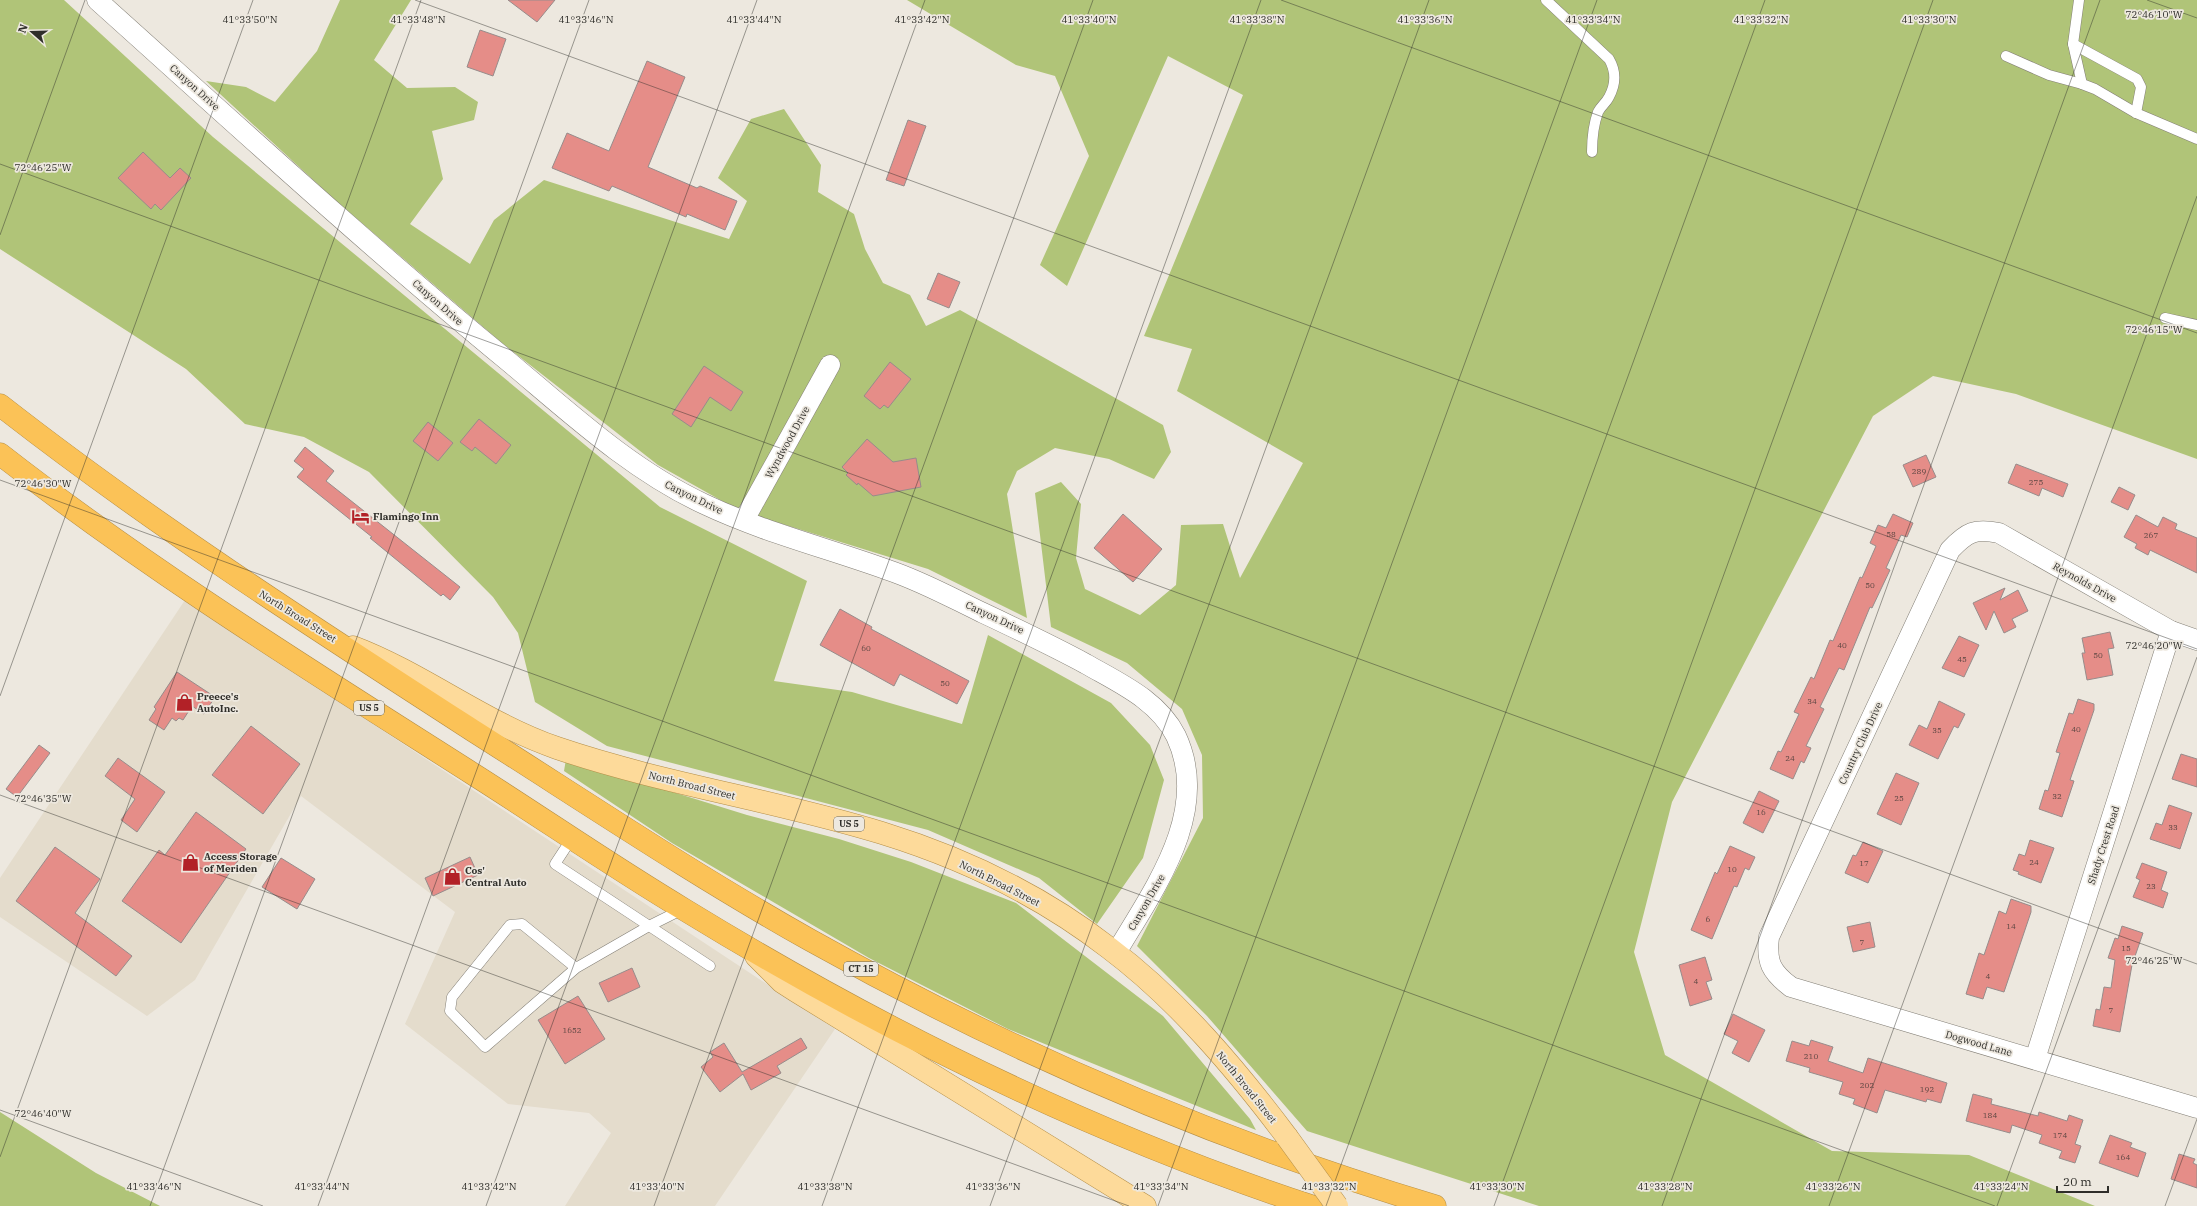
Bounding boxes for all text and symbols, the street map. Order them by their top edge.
text: 72°46'10"W [2125,8,2183,21]
north arrow [12,12,52,52]
text: 41°33'50"N [223,13,278,26]
text: 41°33'48"N [391,13,446,26]
text: 41°33'46"N [559,13,614,26]
text: 41°33'44"N [727,13,782,26]
text: 41°33'42"N [895,13,950,26]
text: 41°33'40"N [1062,13,1117,26]
text: 41°33'38"N [1230,13,1285,26]
text: 41°33'36"N [1398,13,1453,26]
text: 41°33'34"N [1566,13,1621,26]
text: 41°33'32"N [1734,13,1789,26]
text: 41°33'30"N [1902,13,1957,26]
text: N [15,22,31,35]
street label: Canyon Drive [167,61,222,113]
text: 72°46'25"W [14,161,72,174]
street label: Canyon Drive [410,277,466,328]
text: 72°46'15"W [2125,323,2183,336]
street label: Wyndwood Drive [762,404,813,480]
house number: 289 [1912,466,1926,476]
text: 72°46'30"W [14,477,72,490]
house number: 275 [2029,477,2043,487]
street label: Canyon Drive [663,478,725,517]
hotel icon: Flamingo Inn [350,506,370,526]
place label: Flamingo Inn [373,510,439,523]
house number: 58 [1886,529,1896,539]
house number: 267 [2144,530,2158,540]
street label: Reynolds Drive [2051,560,2119,605]
house number: 50 [1865,580,1875,590]
street label: North Broad Street [257,587,339,646]
street label: Canyon Drive [964,598,1026,637]
text: 72°46'20"W [2125,639,2183,652]
house number: 40 [1837,640,1847,650]
house number: 60 [861,643,871,653]
house number: 50 [2093,650,2103,660]
house number: 45 [1957,654,1967,664]
house number: 50 [940,678,950,688]
place label: Preece's AutoInc. [197,690,239,715]
shop icon: Preece's AutoInc. [174,692,194,712]
house number: 34 [1807,696,1817,706]
street label: Country Club Drive [1836,700,1885,787]
road number: US 5 [354,701,384,715]
house number: 40 [2071,724,2081,734]
house number: 35 [1932,725,1942,735]
house number: 24 [1785,753,1795,763]
street label: North Broad Street [647,768,737,803]
house number: 32 [2052,791,2062,801]
text: 72°46'35"W [14,792,72,805]
house number: 25 [1894,793,1904,803]
street label: Shady Crest Road [2085,804,2122,886]
house number: 16 [1756,807,1766,817]
road number: US 5 [834,817,864,831]
house number: 33 [2168,822,2178,832]
place label: Access Storage of Meriden [204,850,278,875]
shop icon: Access Storage of Meriden [181,852,201,872]
street label: North Broad Street [957,857,1043,910]
house number: 24 [2029,857,2039,867]
house number: 17 [1859,858,1869,868]
place label: Cos' Central Auto [465,864,527,889]
house number: 10 [1727,864,1737,874]
shop icon: Cos' Central Auto [442,866,462,886]
street label: Canyon Drive [1125,872,1168,933]
house number: 23 [2146,881,2156,891]
house number: 6 [1706,914,1711,924]
house number: 14 [2006,921,2016,931]
house number: 7 [1860,937,1865,947]
house number: 15 [2121,943,2131,953]
text: 72°46'25"W [2125,954,2183,967]
road number: CT 15 [844,962,878,976]
house number: 4 [1986,971,1991,981]
house number: 4 [1694,976,1699,986]
house number: 7 [2109,1005,2114,1015]
house number: 1652 [562,1025,582,1035]
street label: Dogwood Lane [1944,1028,2014,1059]
street label: North Broad Street [1214,1049,1280,1126]
house number: 210 [1804,1051,1818,1061]
house number: 202 [1860,1080,1874,1090]
house number: 192 [1920,1084,1934,1094]
text: 72°46'40"W [14,1107,72,1120]
house number: 184 [1983,1110,1997,1120]
house number: 174 [2053,1130,2067,1140]
house number: 164 [2116,1152,2130,1162]
scale bar [2057,1168,2108,1194]
text: 20 m [2063,1174,2092,1189]
text: 41°33'46"N [127,1180,182,1193]
text: 41°33'44"N [295,1180,350,1193]
text: 41°33'42"N [462,1180,517,1193]
text: 41°33'40"N [630,1180,685,1193]
text: 41°33'38"N [798,1180,853,1193]
text: 41°33'36"N [966,1180,1021,1193]
text: 41°33'34"N [1134,1180,1189,1193]
text: 41°33'32"N [1302,1180,1357,1193]
text: 41°33'30"N [1470,1180,1525,1193]
text: 41°33'28"N [1638,1180,1693,1193]
text: 41°33'26"N [1806,1180,1861,1193]
text: 41°33'24"N [1974,1180,2029,1193]

